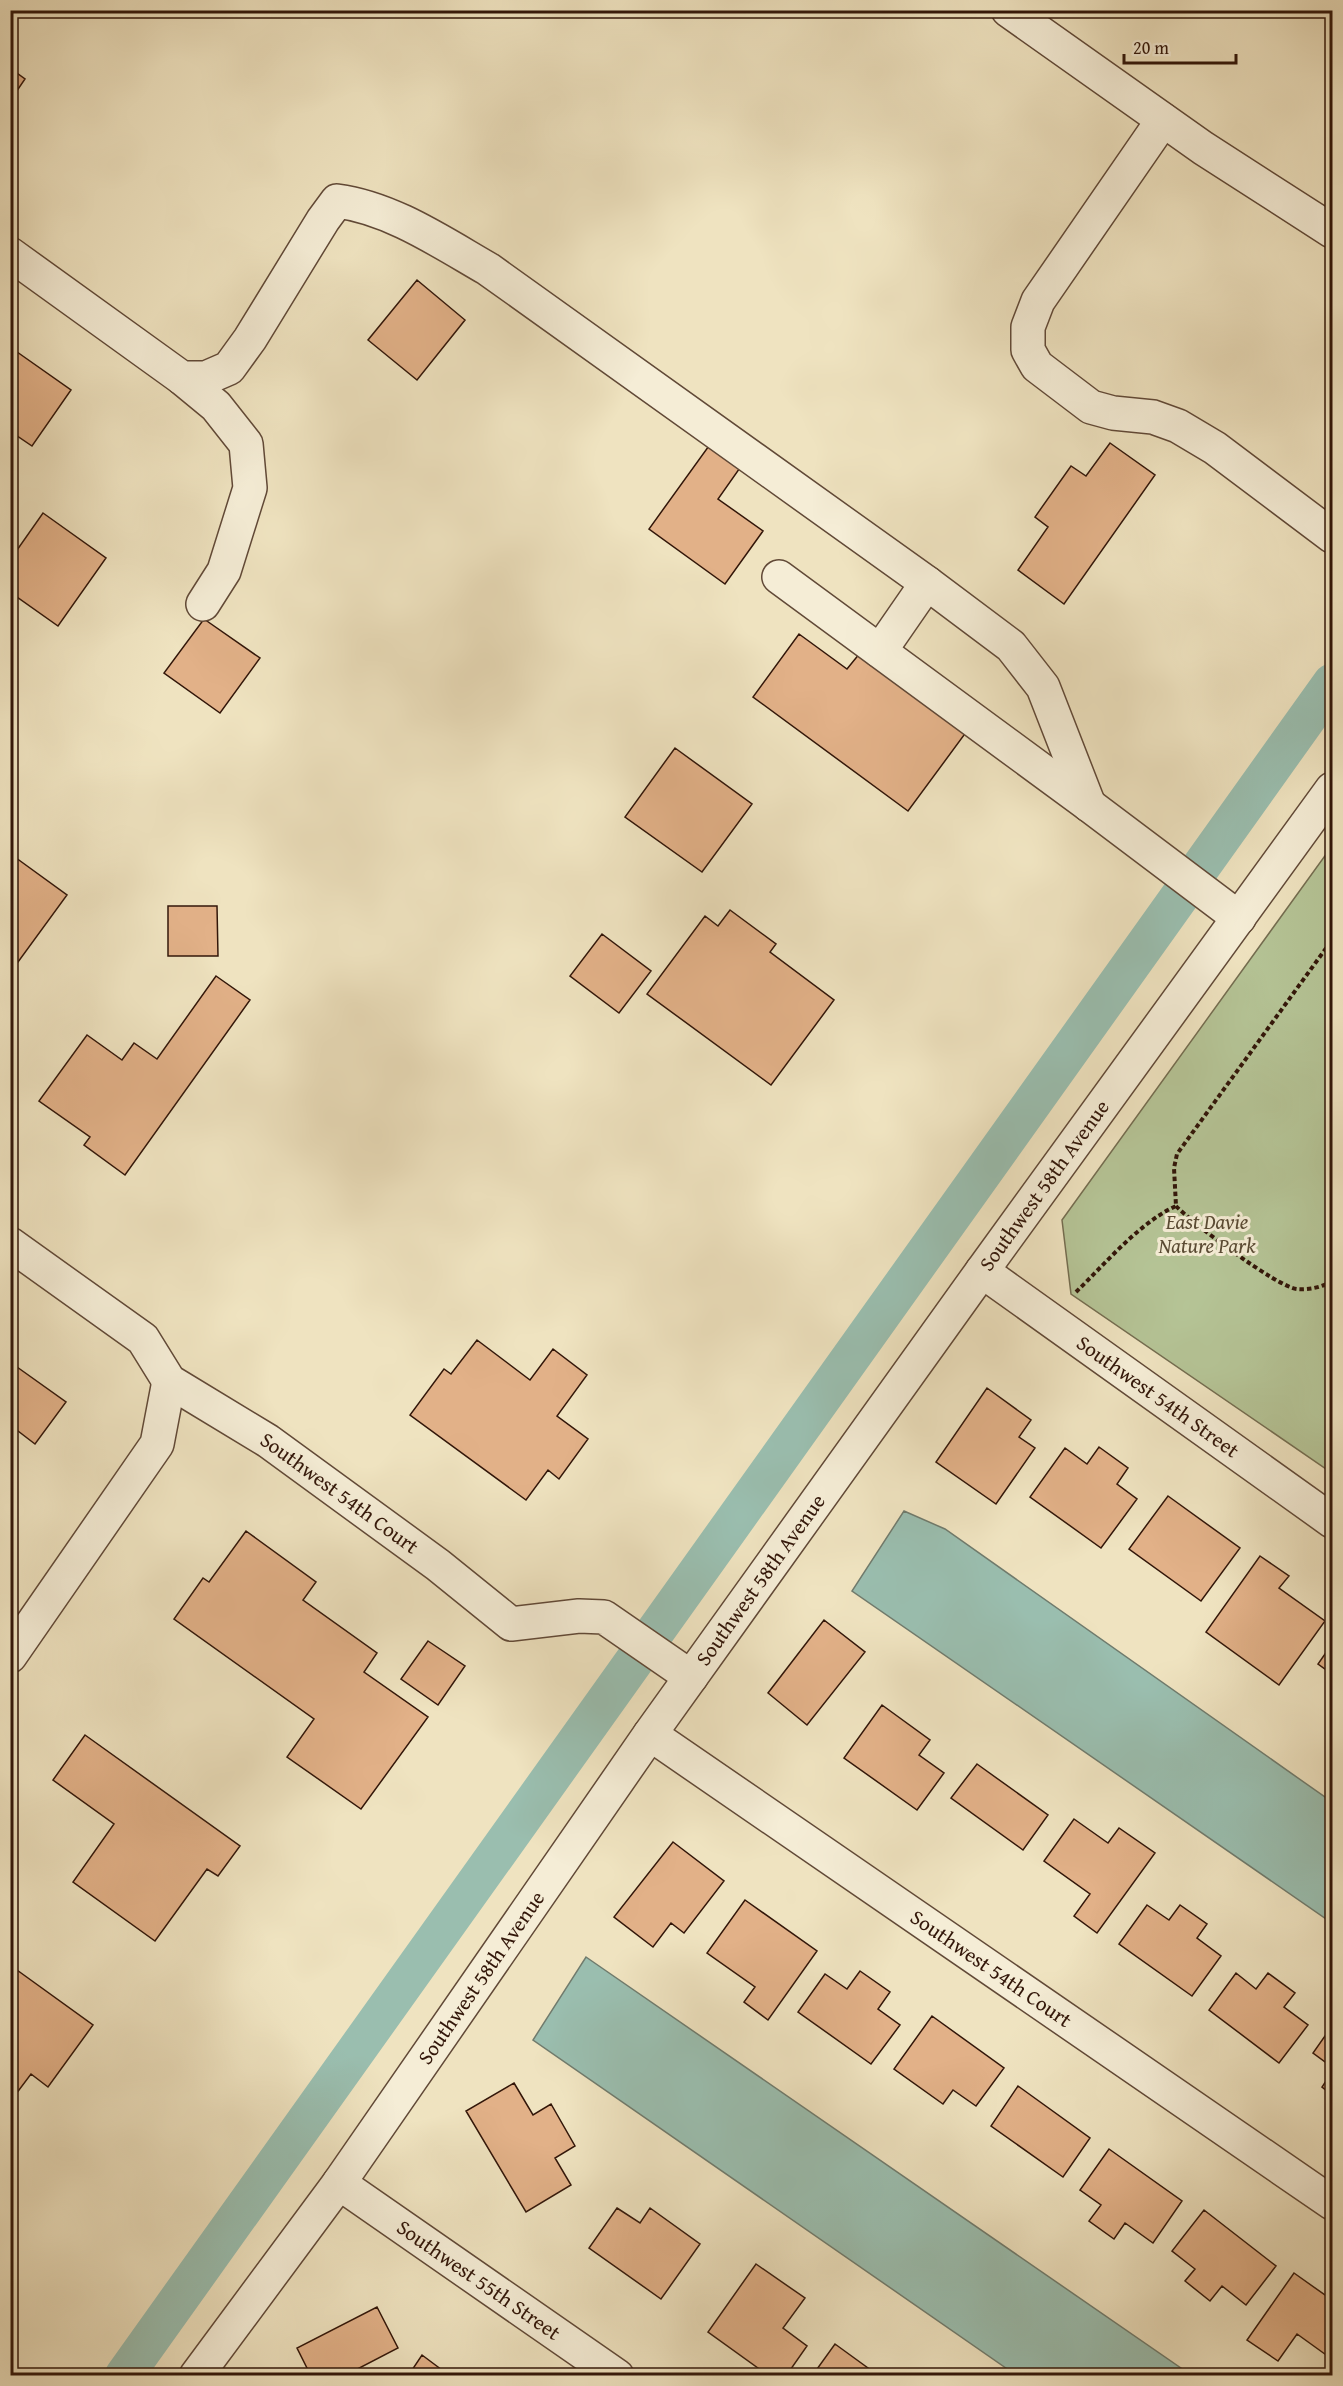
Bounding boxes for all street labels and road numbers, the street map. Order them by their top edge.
street label: Southwest 58th Avenue [971,1093,1117,1277]
street label: Southwest 54th Street [1070,1327,1246,1465]
street label: Southwest 54th Court [255,1424,426,1562]
street label: Southwest 58th Avenue [688,1487,832,1672]
street label: Southwest 58th Avenue [410,1884,552,2070]
street label: Southwest 54th Court [904,1902,1079,2035]
street label: Southwest 55th Street [391,2212,568,2348]

